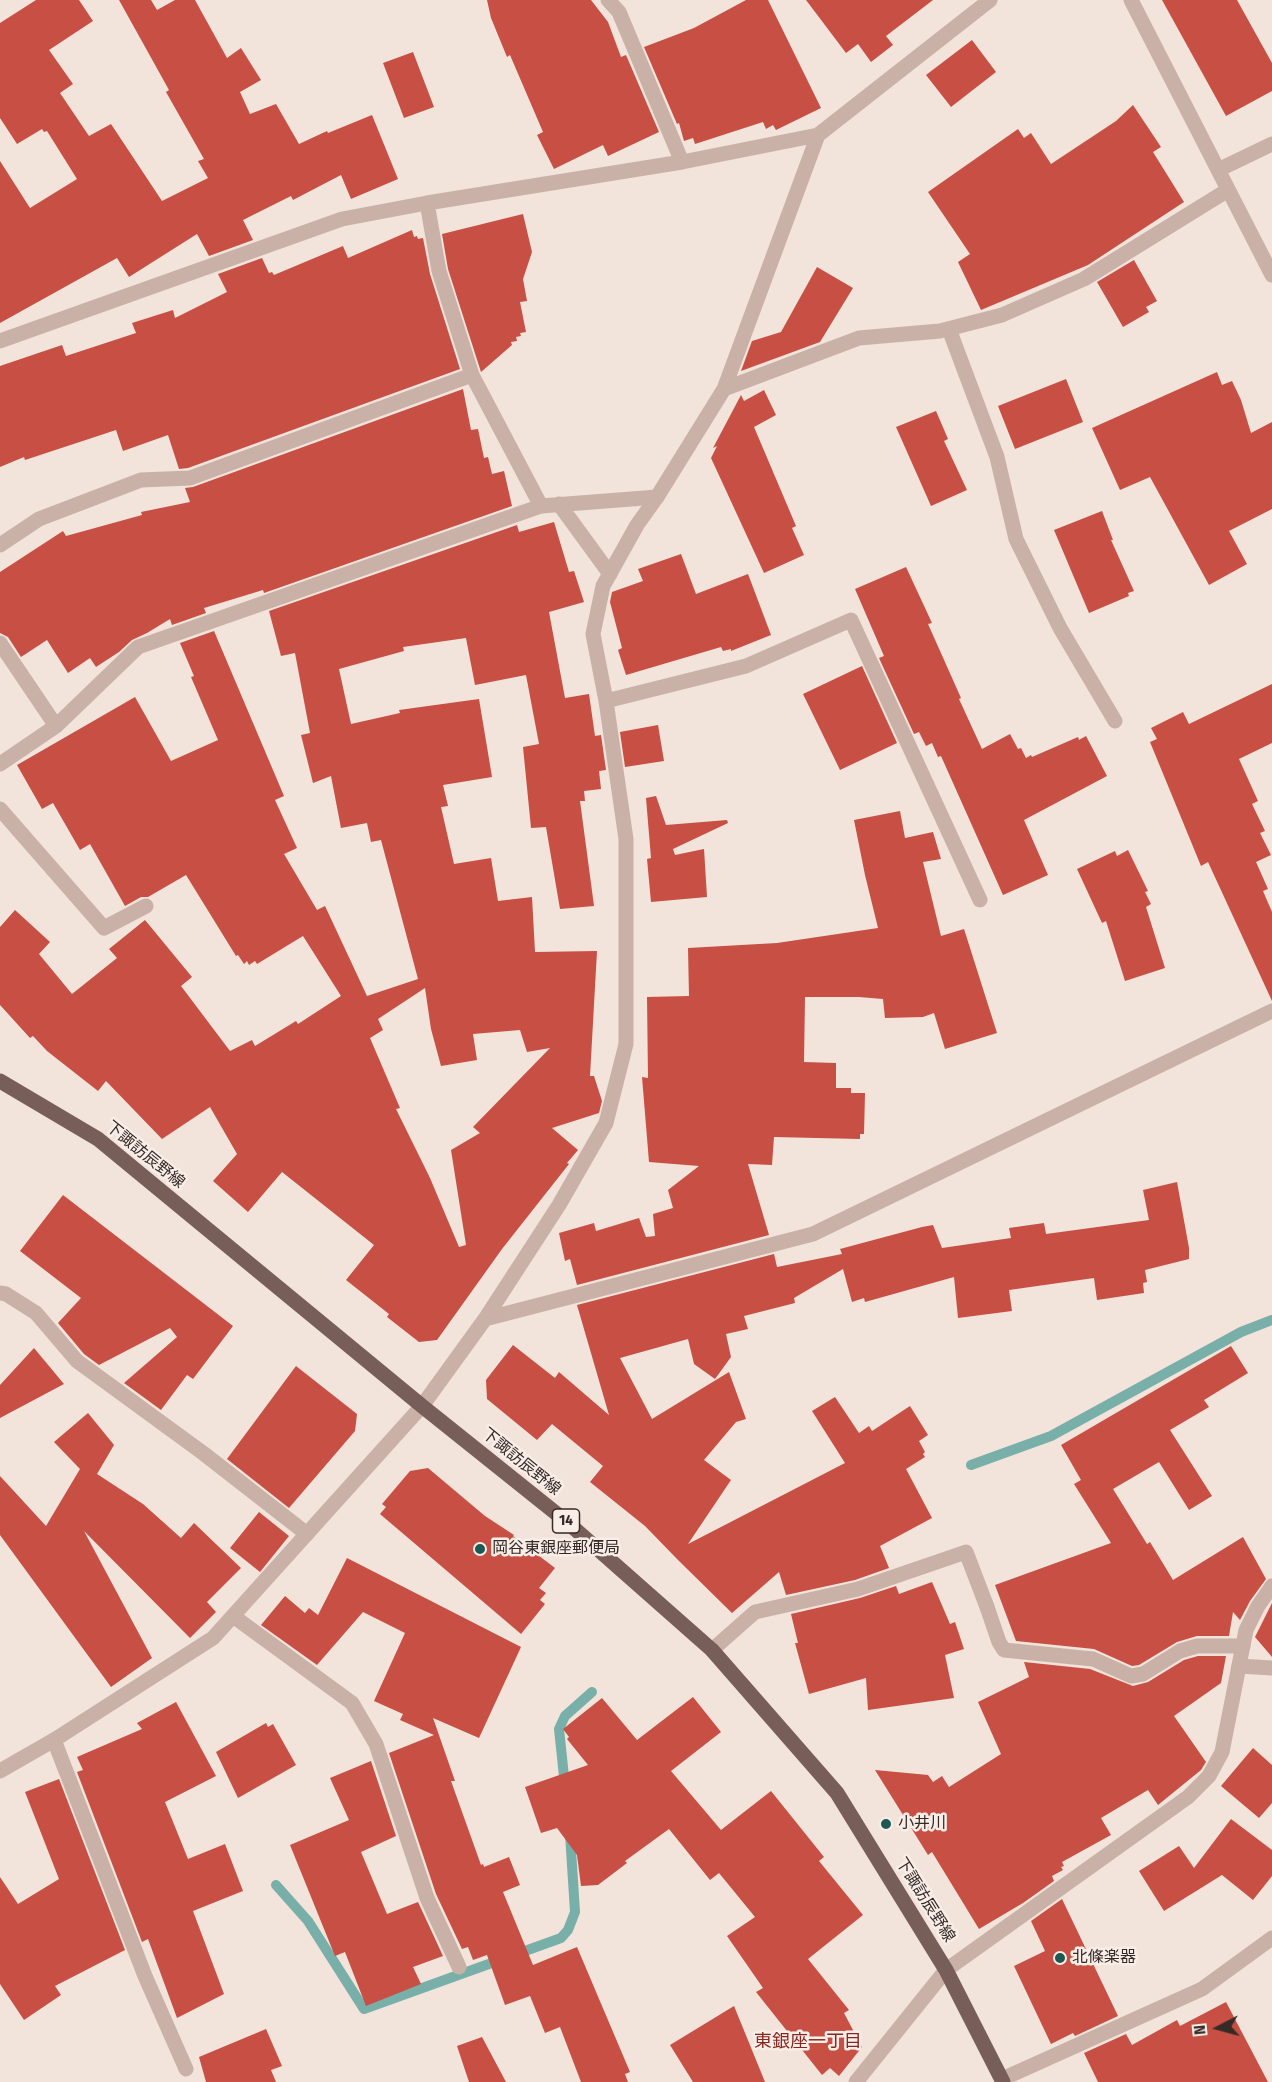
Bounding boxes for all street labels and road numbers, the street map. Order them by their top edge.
street label: 下諏訪辰野線 [102,1117,188,1193]
street label: 下諏訪辰野線 [478,1424,564,1500]
road number: 14 [552,1509,580,1533]
street label: 下諏訪辰野線 [891,1854,959,1946]

